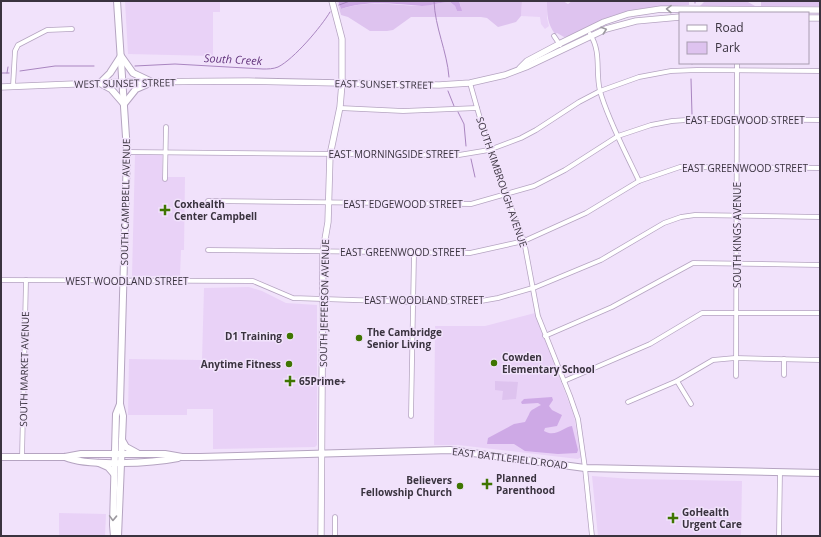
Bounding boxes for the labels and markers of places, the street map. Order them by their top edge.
place label: Coxhealth Center Campbell [174,197,257,223]
marker: Coxhealth Center Campbell [159,204,171,216]
place label: The Cambridge Senior Living [367,325,442,351]
place label: D1 Training [225,329,282,343]
marker: D1 Training [285,331,295,341]
marker: The Cambridge Senior Living [354,333,364,343]
place label: Cowden Elementary School [502,350,595,376]
place label: Anytime Fitness [201,357,281,371]
marker: Cowden Elementary School [489,358,499,368]
marker: Anytime Fitness [284,359,294,369]
place label: 65Prime+ [299,374,346,388]
marker: 65Prime+ [284,375,296,387]
place label: Planned Parenthood [496,471,555,497]
place label: Believers Fellowship Church [360,473,452,499]
marker: Planned Parenthood [481,478,493,490]
marker: Believers Fellowship Church [455,481,465,491]
place label: GoHealth Urgent Care [682,505,742,531]
marker: GoHealth Urgent Care [667,512,679,524]

